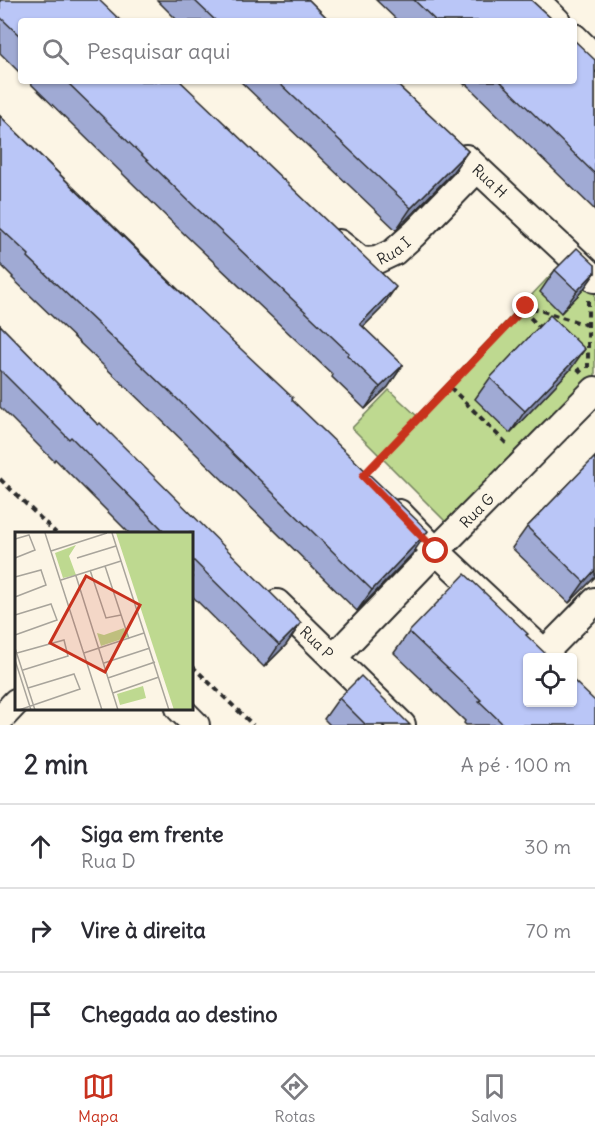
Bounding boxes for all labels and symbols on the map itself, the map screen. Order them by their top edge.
street label: Rua H [469,160,512,202]
street label: Rua I [374,232,414,268]
route end [512,292,538,318]
street label: Rua G [455,489,498,531]
inset map [15,532,194,710]
route start [422,537,448,563]
street label: Rua P [296,622,338,663]

